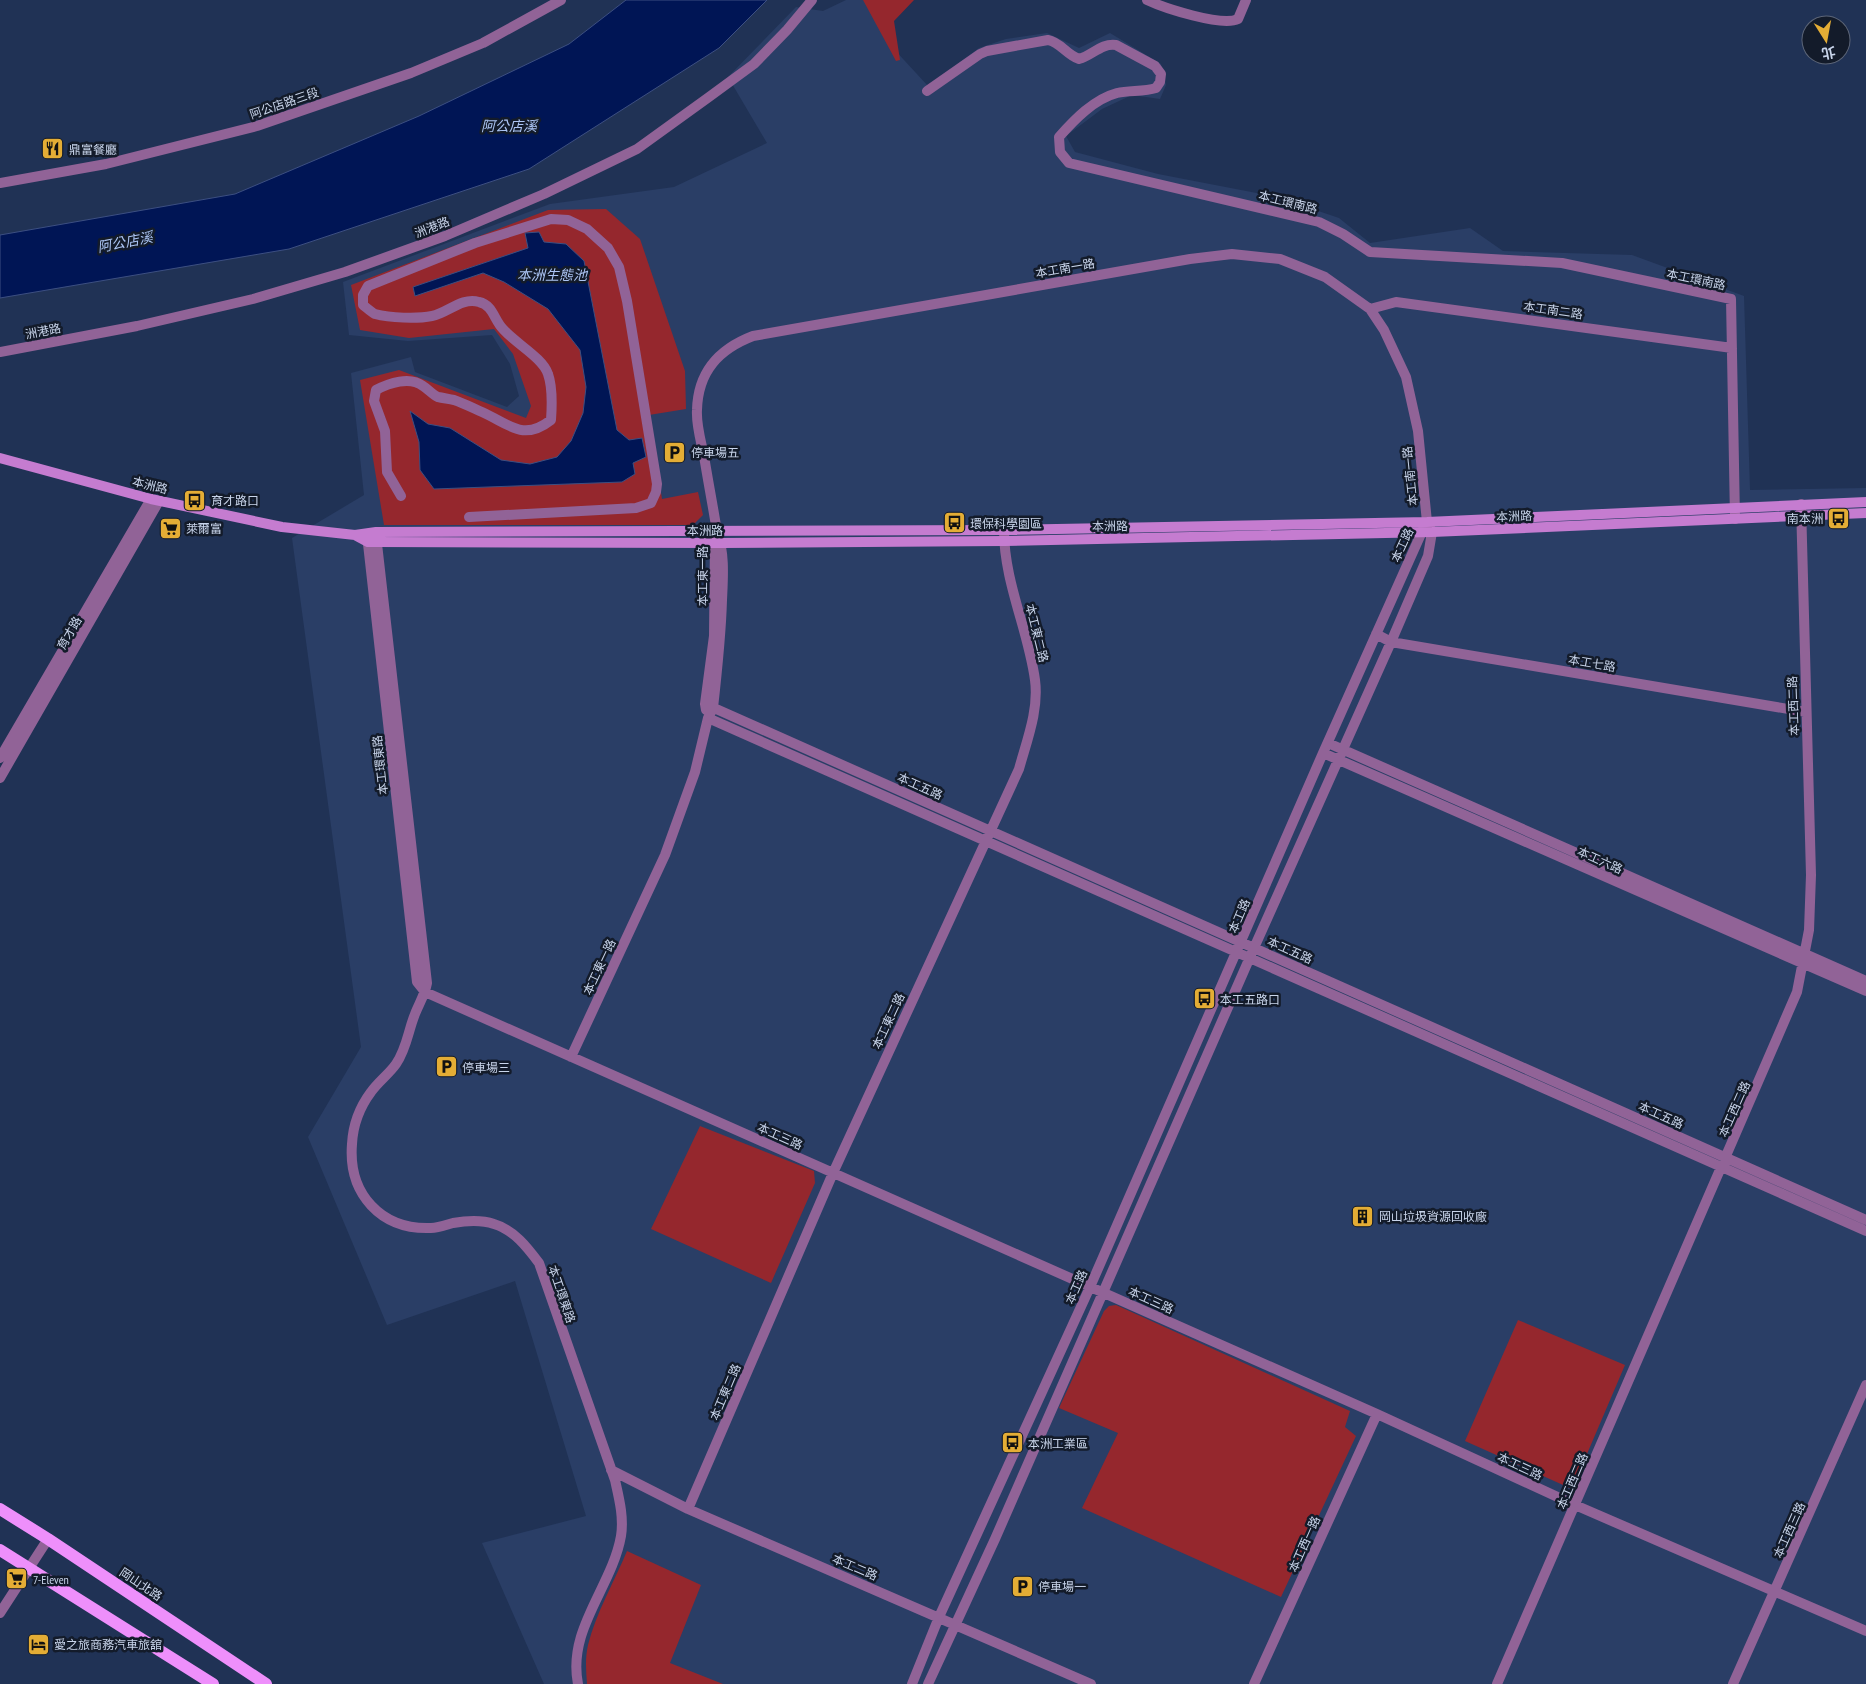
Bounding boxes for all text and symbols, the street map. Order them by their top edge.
north arrow [1801,15,1851,65]
text: 北 [1820,43,1837,63]
street label: 阿公店路三段 [248,84,320,122]
water label: 阿公店溪 [481,117,539,135]
restaurant icon: 鼎富餐廳 [41,137,65,161]
place label: 鼎富餐廳 [69,142,117,157]
street label: 本工環南路 [1257,187,1319,217]
street label: 洲港路 [413,214,451,240]
water label: 阿公店溪 [96,227,156,256]
street label: 本工南一路 [1034,255,1096,281]
street label: 本工環南路 [1665,265,1727,293]
water label: 本洲生態池 [517,266,589,284]
street label: 本工南二路 [1522,298,1584,322]
street label: 洲港路 [24,320,62,342]
parking icon: 停車場五 [663,440,687,464]
place label: 停車場五 [691,445,739,460]
street label: 本工南一路 [1399,445,1421,507]
street label: 本洲路 [131,473,169,497]
bus stop icon: 育才路口 [183,488,207,512]
place label: 育才路口 [211,493,259,508]
bus stop icon: 南本洲 [1827,506,1851,530]
street label: 本洲路 [1496,508,1532,524]
bus stop icon: 環保科學園區 [942,511,966,535]
place label: 南本洲 [1787,511,1823,526]
supermarket icon: 萊爾富 [158,516,182,540]
place label: 環保科學園區 [970,516,1042,531]
street label: 本洲路 [1092,518,1128,534]
place label: 萊爾富 [186,521,222,536]
street label: 本洲路 [687,523,723,538]
street label: 本工路 [1388,526,1416,564]
street label: 本工東一路 [695,546,710,606]
street label: 本工東二路 [1022,602,1052,664]
street label: 育才路 [54,614,84,652]
street label: 本工七路 [1567,651,1617,675]
street label: 本工西二路 [1784,676,1802,736]
street label: 本工環東路 [369,734,391,796]
street label: 本工五路 [895,769,945,803]
street label: 本工六路 [1575,843,1625,877]
street label: 本工路 [1225,896,1253,936]
street label: 本工五路 [1265,933,1315,967]
street label: 本工東一路 [580,937,618,997]
bus stop icon: 本工五路口 [1192,987,1216,1011]
street label: 本工東二路 [869,991,907,1051]
place label: 本工五路口 [1220,992,1280,1007]
parking icon: 停車場三 [434,1055,458,1079]
place label: 停車場三 [462,1060,510,1075]
street label: 本工西二路 [1715,1079,1753,1139]
street label: 本工五路 [1636,1098,1686,1132]
street label: 本工三路 [755,1119,805,1153]
building icon: 岡山垃圾資源回收廠 [1351,1204,1375,1228]
place label: 岡山垃圾資源回收廠 [1379,1209,1487,1224]
street label: 本工環東路 [545,1263,579,1325]
street label: 本工路 [1062,1267,1090,1307]
street label: 本工三路 [1126,1283,1176,1317]
street label: 本工東二路 [706,1361,744,1423]
bus stop icon: 本洲工業區 [1000,1431,1024,1455]
place label: 本洲工業區 [1028,1436,1088,1451]
street label: 本工三路 [1495,1449,1545,1483]
street label: 本工西二路 [1553,1450,1591,1512]
street label: 本工西三路 [1770,1500,1808,1560]
street label: 本工西一路 [1285,1514,1323,1574]
street label: 本工二路 [830,1551,880,1583]
street label: 岡山北路 [117,1564,165,1604]
supermarket icon: 7-Eleven [5,1567,29,1591]
place label: 7-Eleven [33,1572,69,1587]
parking icon: 停車場一 [1010,1574,1034,1598]
place label: 停車場一 [1038,1579,1086,1594]
hotel icon: 愛之旅商務汽車旅舘 [26,1632,50,1656]
place label: 愛之旅商務汽車旅舘 [54,1637,162,1652]

